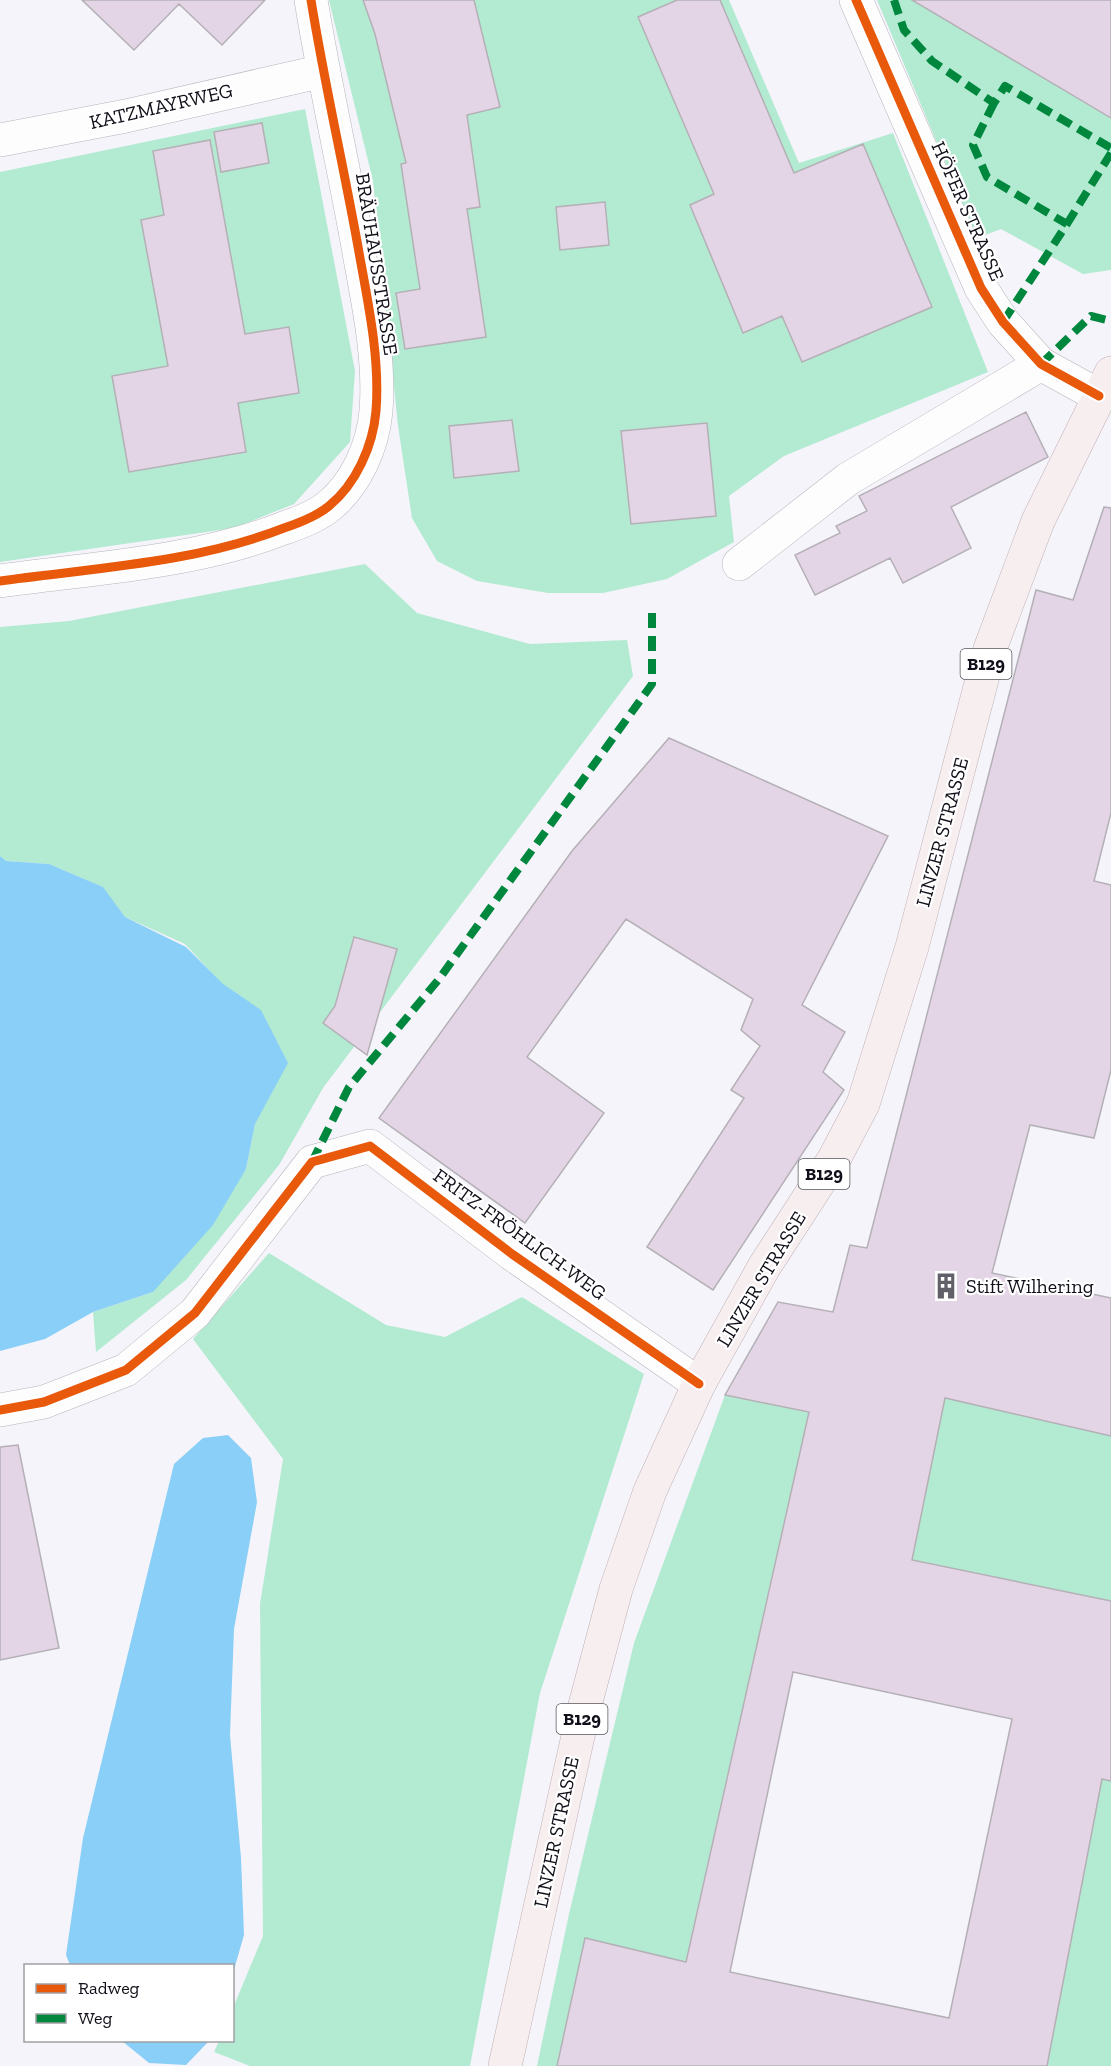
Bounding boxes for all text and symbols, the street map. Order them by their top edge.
street label: KATZMAYRWEG [87,78,235,134]
street label: HÖFER STRASSE [926,137,1010,285]
street label: BRÄUHAUSSTRASSE [351,171,403,357]
road number: B129 [960,649,1012,679]
street label: LINZER STRASSE [911,755,973,909]
road number: B129 [798,1159,850,1189]
street label: FRITZ-FRÖHLICH-WEG [429,1163,611,1305]
street label: LINZER STRASSE [711,1207,811,1351]
building icon: Stift Wilhering [931,1271,961,1301]
place label: Stift Wilhering [966,1274,1094,1298]
road number: B129 [556,1704,608,1734]
street label: LINZER STRASSE [528,1754,584,1910]
legend [24,1964,234,2042]
text: Radweg [78,1977,140,1999]
text: Weg [78,2007,112,2029]

